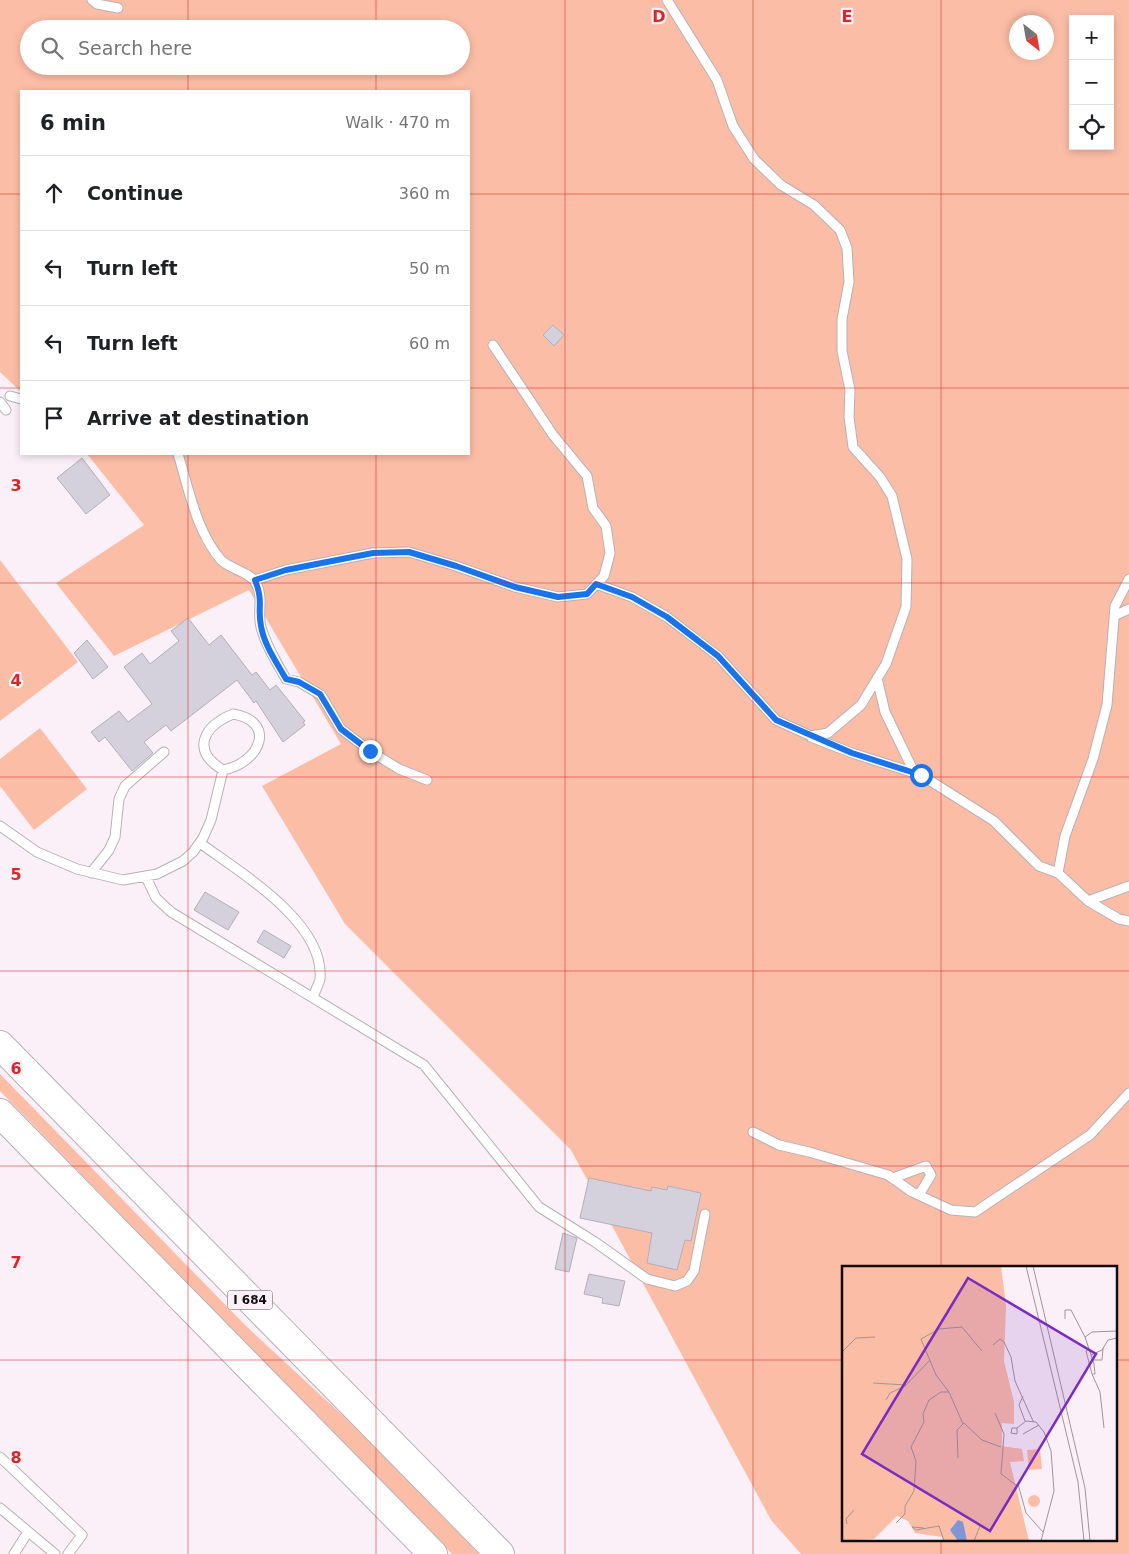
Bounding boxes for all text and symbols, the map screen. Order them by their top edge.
text: D [652,7,666,26]
text: E [842,7,852,26]
north arrow [1009,15,1054,60]
map controls [1069,15,1114,150]
button: + [1069,15,1114,60]
search box [20,20,470,75]
icon: search [38,34,66,62]
text: Search here [78,37,192,59]
button: − [1069,60,1114,105]
button: locate [1069,105,1114,150]
text: 6 min [40,111,106,135]
text: Walk · 470 m [345,113,450,132]
icon: ahead [40,179,68,207]
text: Continue [87,182,183,204]
text: 360 m [399,184,450,203]
icon: left [40,254,68,282]
text: Turn left [87,257,178,279]
text: 50 m [409,259,450,278]
icon: left [40,329,68,357]
text: Turn left [87,332,178,354]
text: 60 m [409,334,450,353]
icon: arrive [40,404,68,432]
text: Arrive at destination [87,407,309,429]
text: 3 [10,476,22,495]
text: 4 [10,671,22,690]
route end [359,740,382,763]
route start [910,764,933,787]
text: 5 [10,865,22,884]
text: 6 [10,1059,22,1078]
text: 7 [10,1253,22,1272]
inset map [842,1266,1116,1542]
road number: I 684 [228,1290,272,1310]
text: 8 [10,1448,22,1467]

